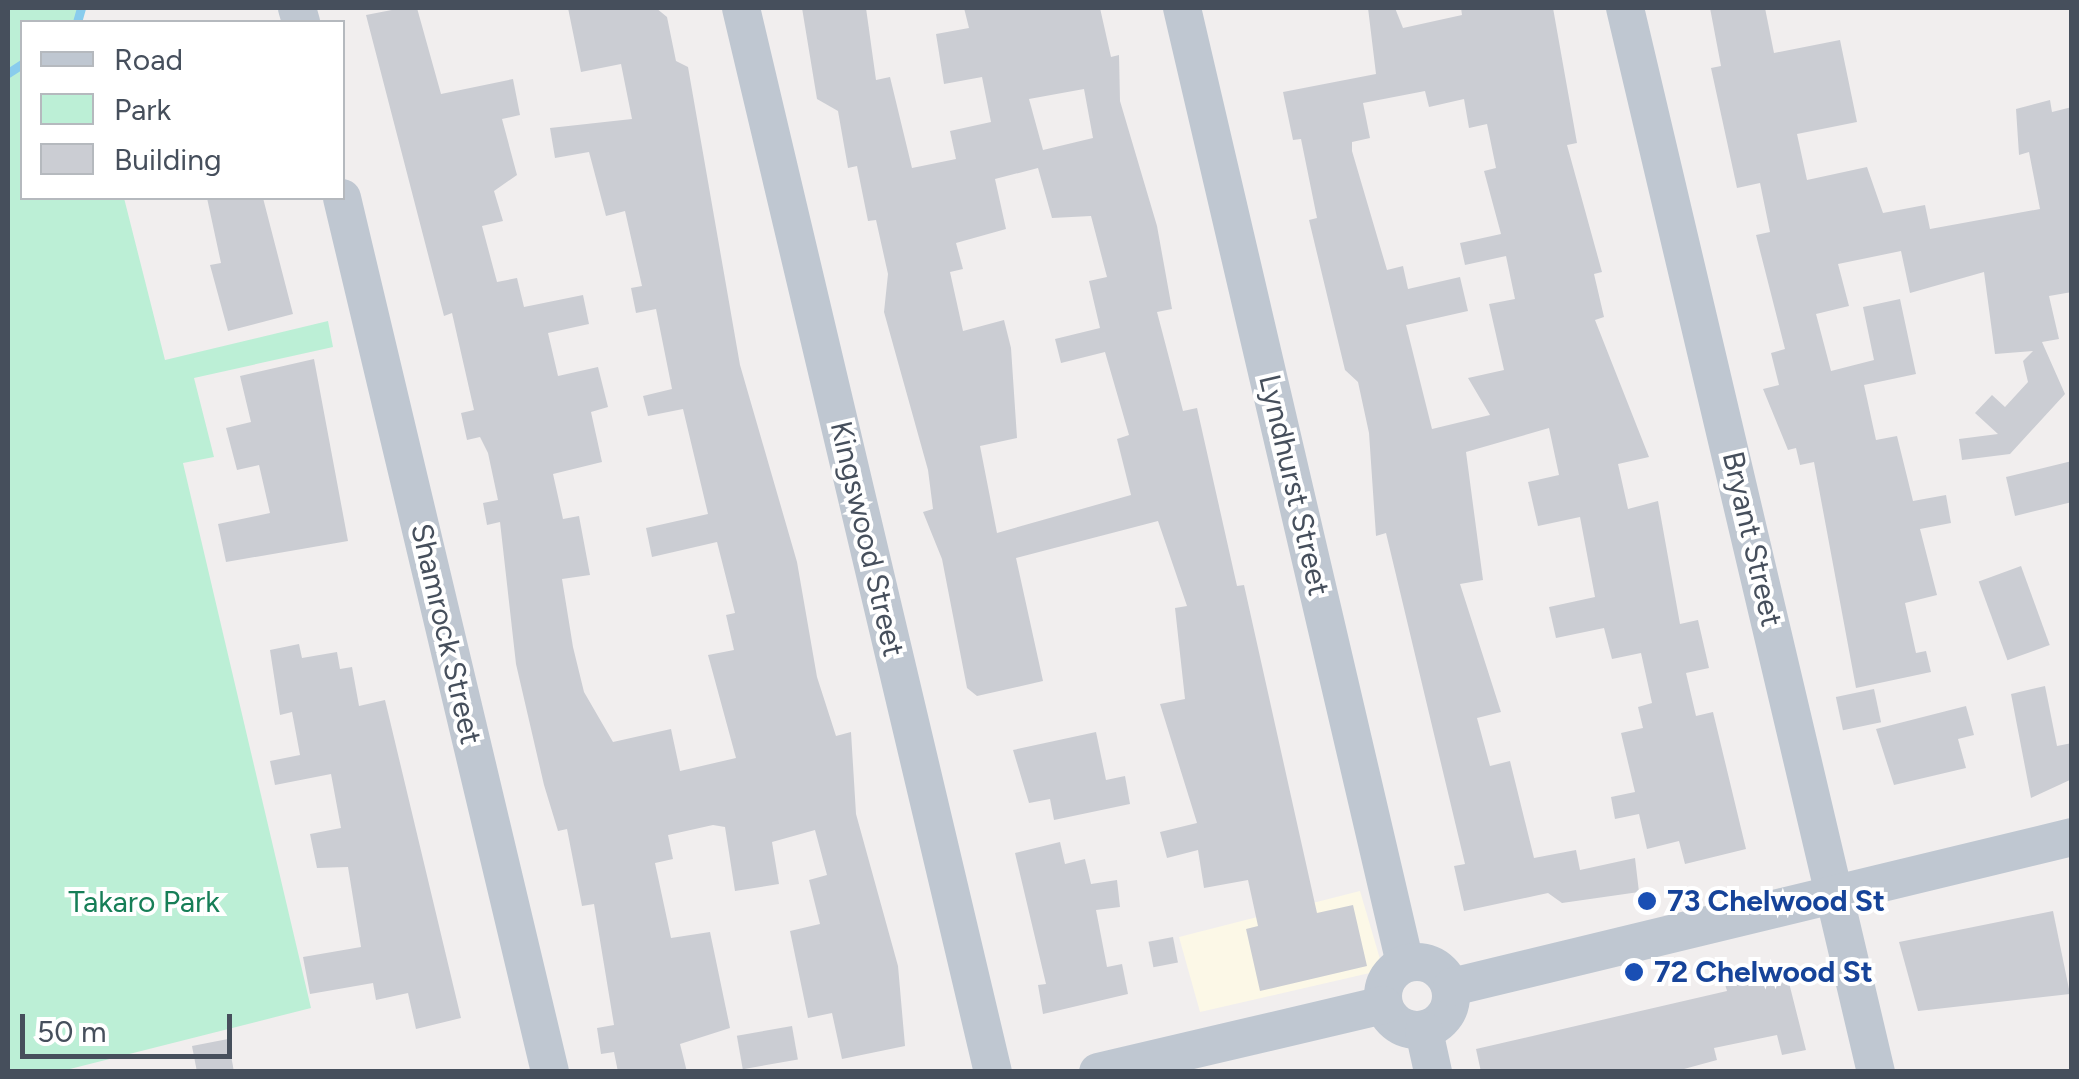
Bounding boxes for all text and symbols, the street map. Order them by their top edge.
legend [20,20,345,200]
text: Road [114,41,183,78]
text: Park [114,91,171,128]
text: Building [114,141,222,178]
street label: Lyndhurst Street [1251,371,1337,599]
street label: Kingswood Street [822,418,912,660]
street label: Bryant Street [1714,448,1790,630]
street label: Shamrock Street [403,520,489,748]
place label: 73 Chelwood St [1667,883,1885,919]
park label: Takaro Park [68,884,220,920]
marker: 73 Chelwood St [1636,890,1658,912]
place label: 72 Chelwood St [1654,954,1873,990]
marker: 72 Chelwood St [1623,961,1645,983]
scale bar [25,994,238,1056]
text: 50 m [37,1013,106,1050]

